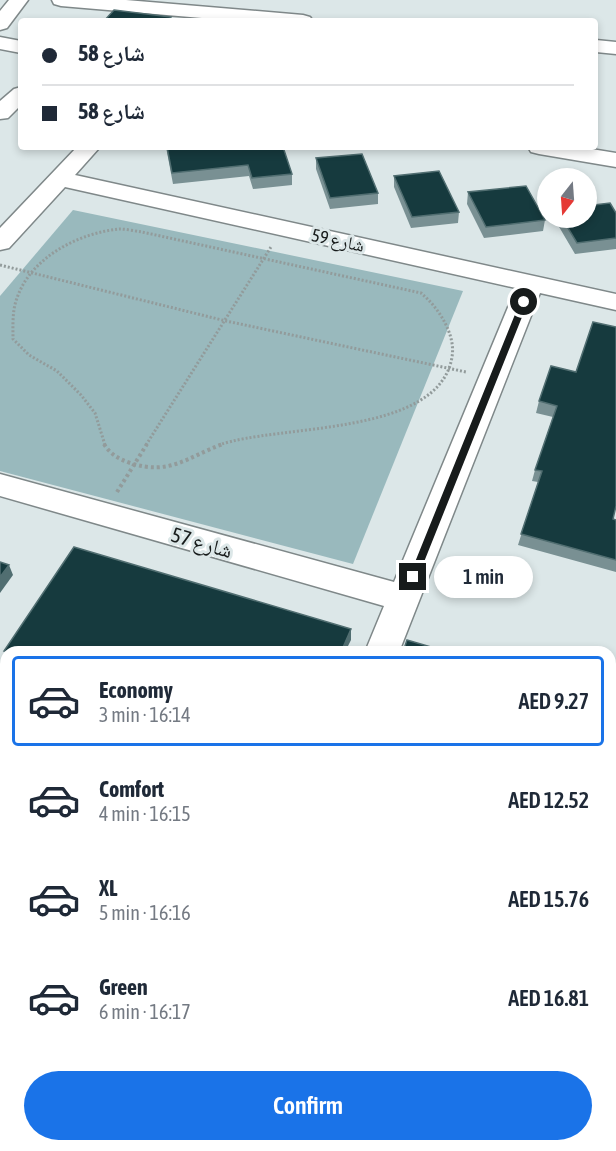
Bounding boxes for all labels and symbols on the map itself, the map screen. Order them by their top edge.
north arrow [537,168,597,228]
street label: شارع 59 [309,224,366,257]
route start [510,288,537,315]
street label: شارع 57 [168,522,235,564]
callout: 1 min [434,556,533,598]
route end [399,563,426,590]

